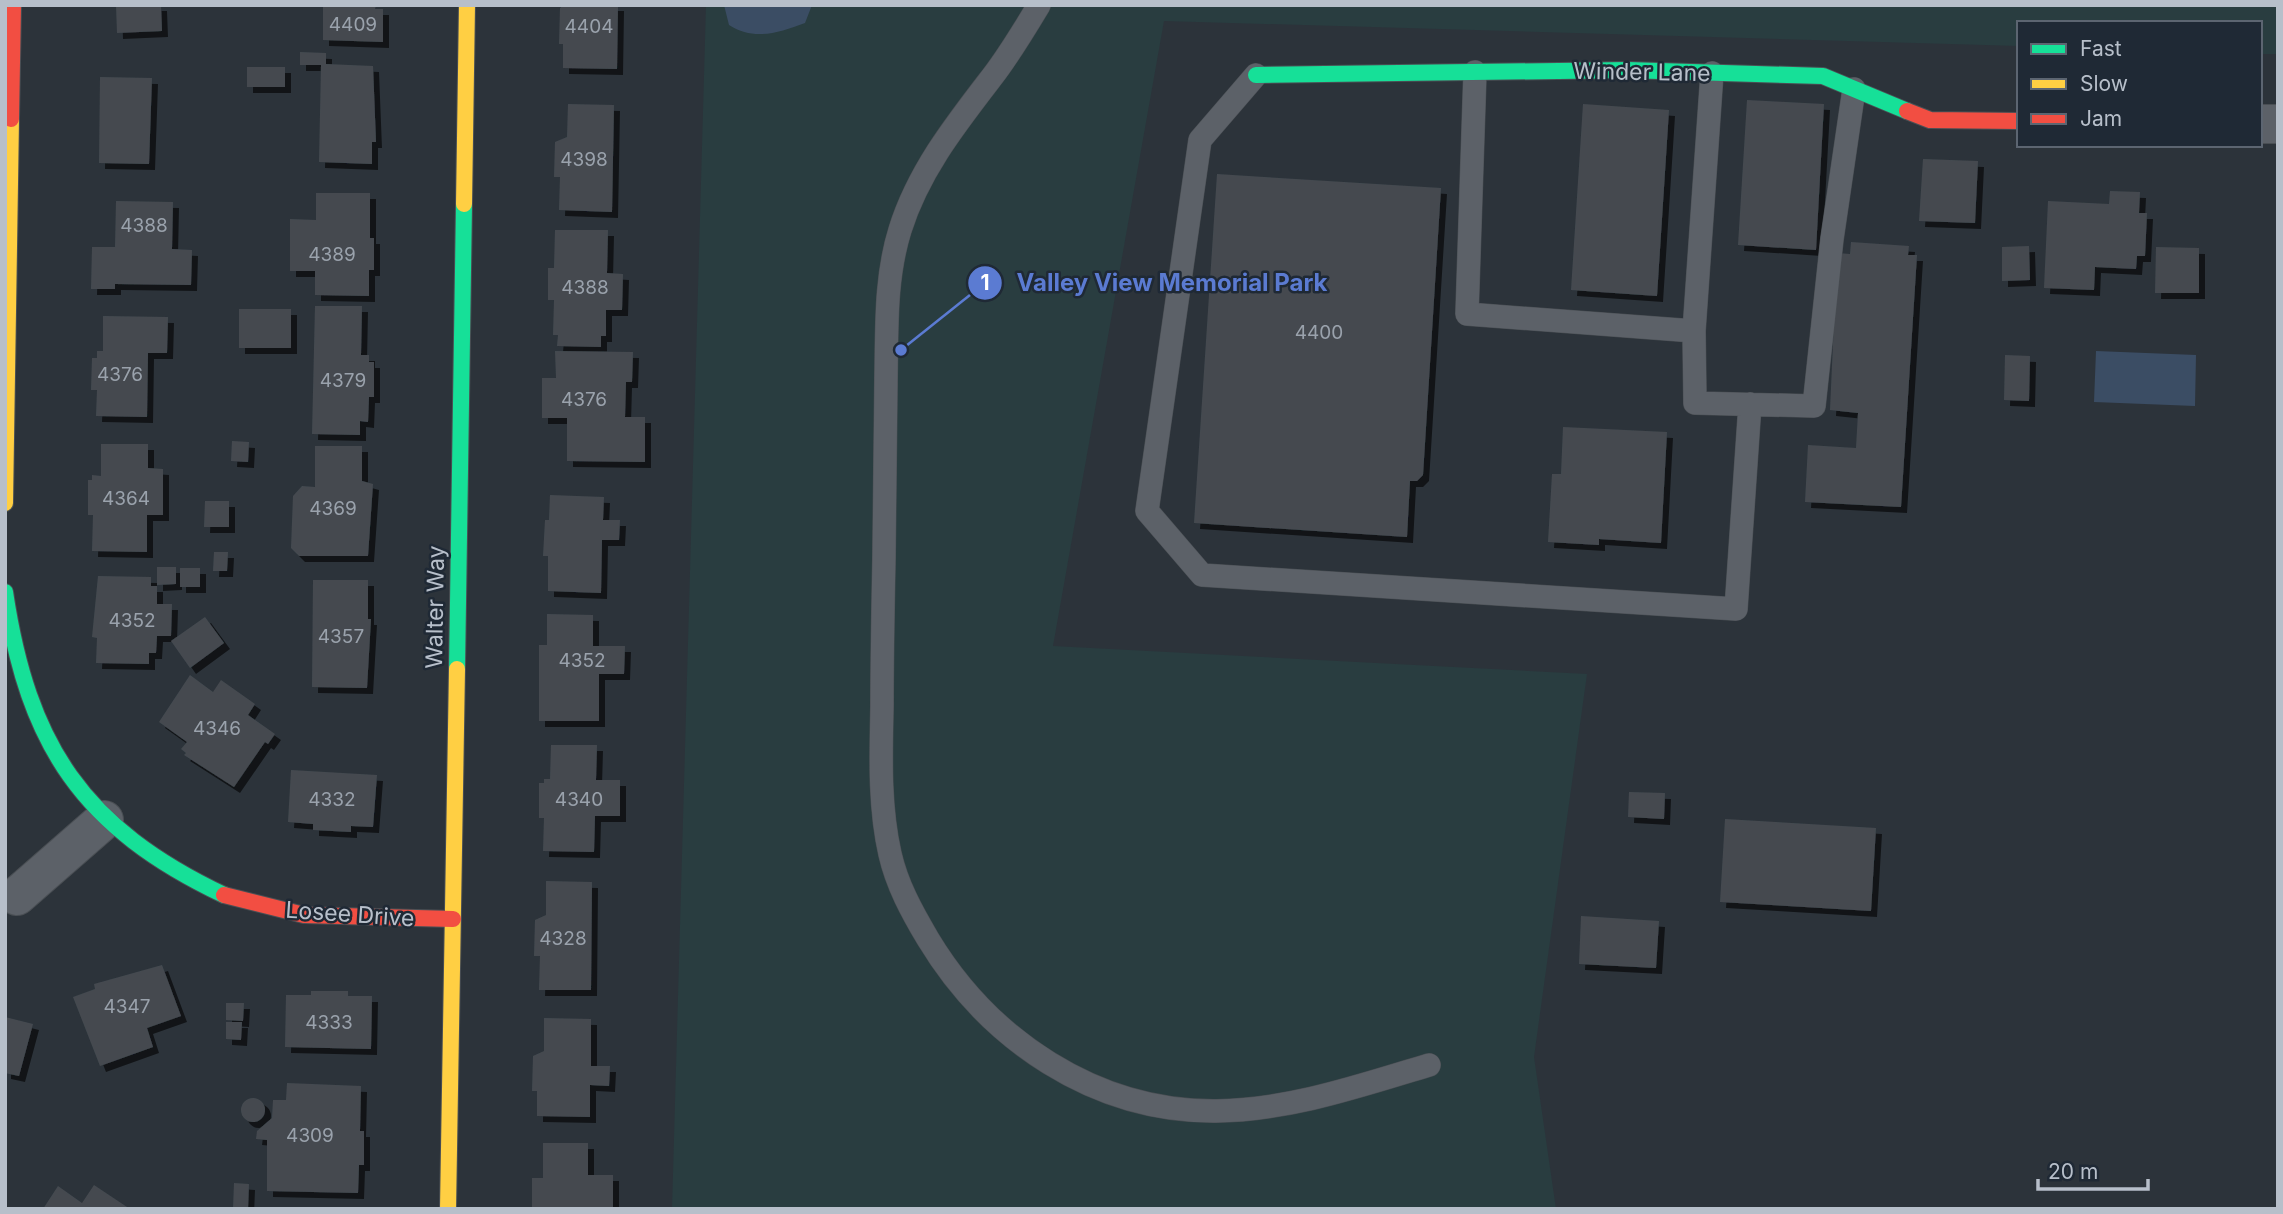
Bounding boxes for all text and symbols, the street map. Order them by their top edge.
house number: 4409 [329,13,377,36]
house number: 4404 [565,15,613,38]
legend [2017,21,2262,147]
text: Fast [2080,36,2122,61]
street label: Winder Lane [1573,57,1711,87]
text: Slow [2080,71,2128,96]
text: Jam [2080,106,2122,131]
house number: 4398 [560,148,608,171]
house number: 4388 [120,214,168,237]
house number: 4389 [308,243,356,266]
callout: Valley View Memorial Park [968,260,1342,305]
text: Valley View Memorial Park [1016,268,1328,297]
text: 1 [980,270,990,295]
house number: 4388 [561,276,609,299]
house number: 4400 [1295,321,1343,344]
house number: 4376 [97,363,143,386]
house number: 4379 [320,369,366,392]
house number: 4376 [561,388,607,411]
house number: 4364 [102,487,150,510]
house number: 4369 [309,497,357,520]
street label: Walter Way [420,545,450,669]
house number: 4352 [108,609,156,632]
house number: 4357 [318,625,364,648]
house number: 4352 [558,649,606,672]
house number: 4346 [193,717,241,740]
house number: 4332 [308,788,356,811]
house number: 4340 [555,788,603,811]
street label: Losee Drive [285,896,415,932]
house number: 4328 [539,927,587,950]
house number: 4347 [103,995,151,1018]
house number: 4333 [305,1011,353,1034]
house number: 4309 [286,1124,334,1147]
scale bar [2038,1148,2148,1192]
text: 20 m [2048,1159,2098,1184]

